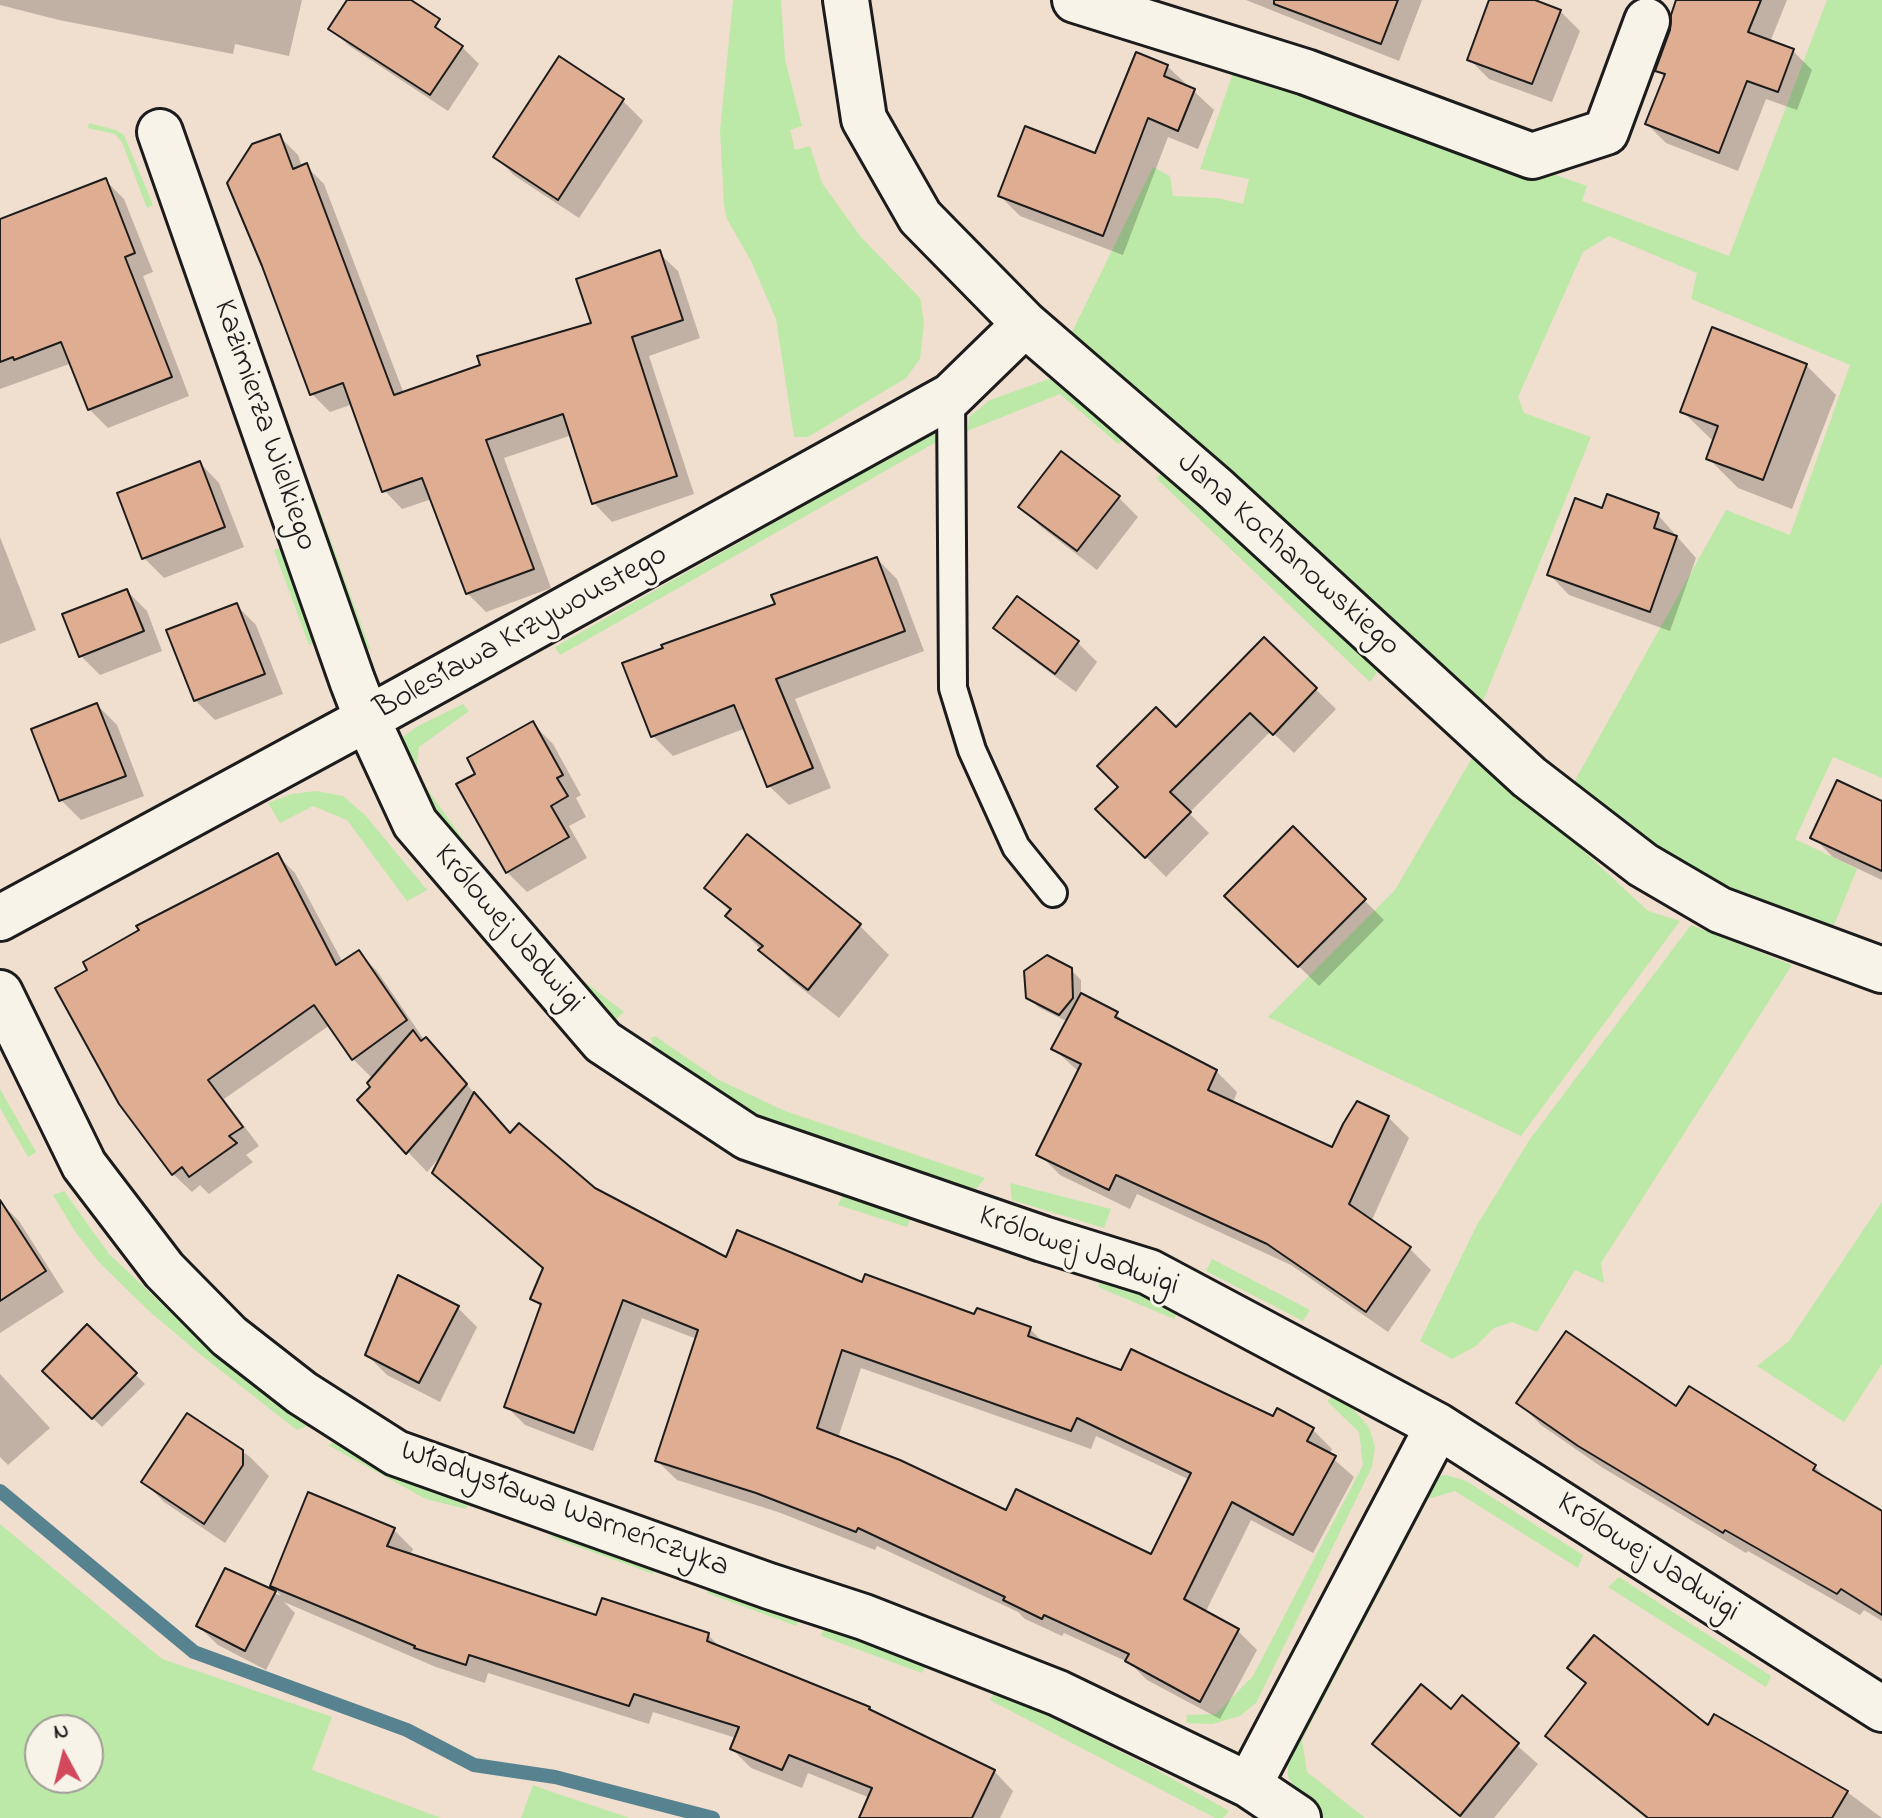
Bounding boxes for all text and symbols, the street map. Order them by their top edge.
street label: Kazimierza Wielkiego [202,296,324,556]
street label: Jana Kochanowskiego [1167,445,1407,667]
street label: Bolesława Krzywoustego [369,538,675,730]
street label: Królowej Jadwigi [423,838,591,1022]
street label: Królowej Jadwigi [972,1199,1184,1307]
street label: Władysława Warneńczyka [394,1434,734,1588]
street label: Królowej Jadwigi [1548,1486,1746,1632]
north arrow [24,1714,104,1794]
text: N [52,1715,71,1749]

